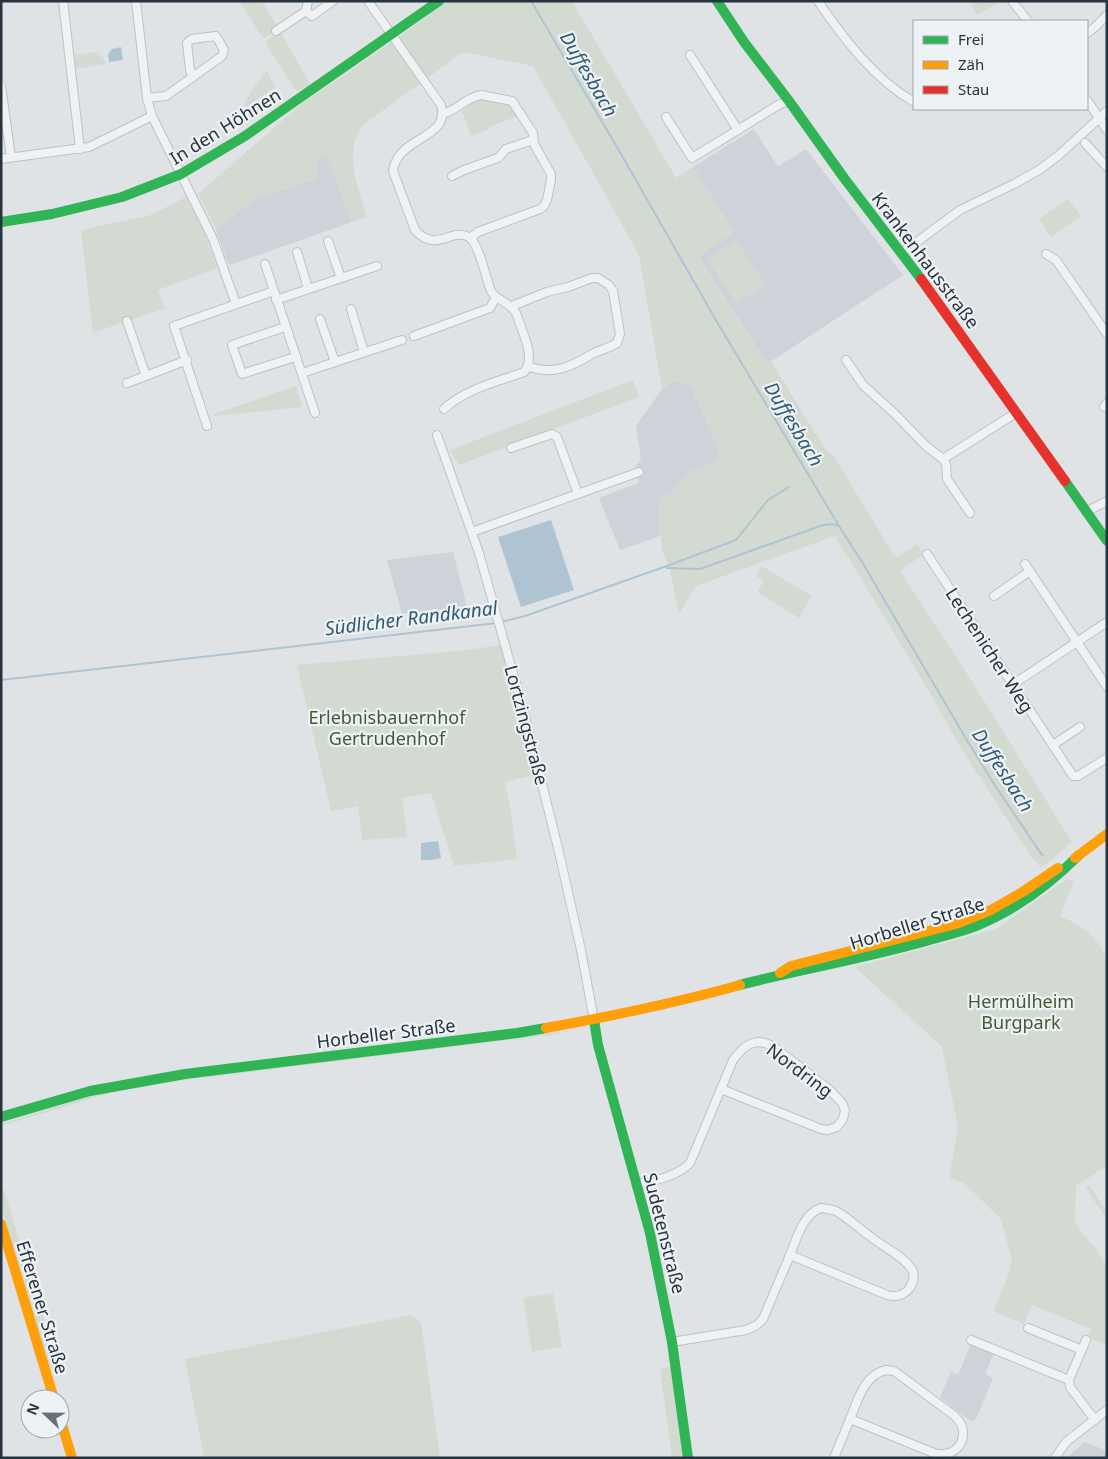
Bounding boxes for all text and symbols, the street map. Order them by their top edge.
legend [913,20,1088,110]
water label: Duffesbach [554,26,624,122]
text: Frei [958,29,984,49]
text: Zäh [958,54,984,74]
text: Stau [958,79,989,99]
street label: In den Höhnen [165,82,285,170]
street label: Krankenhausstraße [867,187,985,333]
water label: Duffesbach [758,377,830,471]
street label: Lechenicher Weg [940,583,1040,717]
water label: Südlicher Randkanal [323,594,500,641]
street label: Lortzingstraße [499,662,555,788]
park label: Erlebnisbauernhof Gertrudenhof [309,705,466,750]
water label: Duffesbach [966,723,1040,817]
street label: Horbeller Straße [847,891,987,955]
park label: Hermülheim Burgpark [968,989,1074,1034]
street label: Horbeller Straße [315,1013,457,1053]
street label: Nordring [762,1037,838,1103]
street label: Sudetenstraße [638,1170,692,1296]
street label: Efferener Straße [11,1237,75,1377]
north arrow [20,1389,70,1439]
text: N [22,1400,43,1418]

